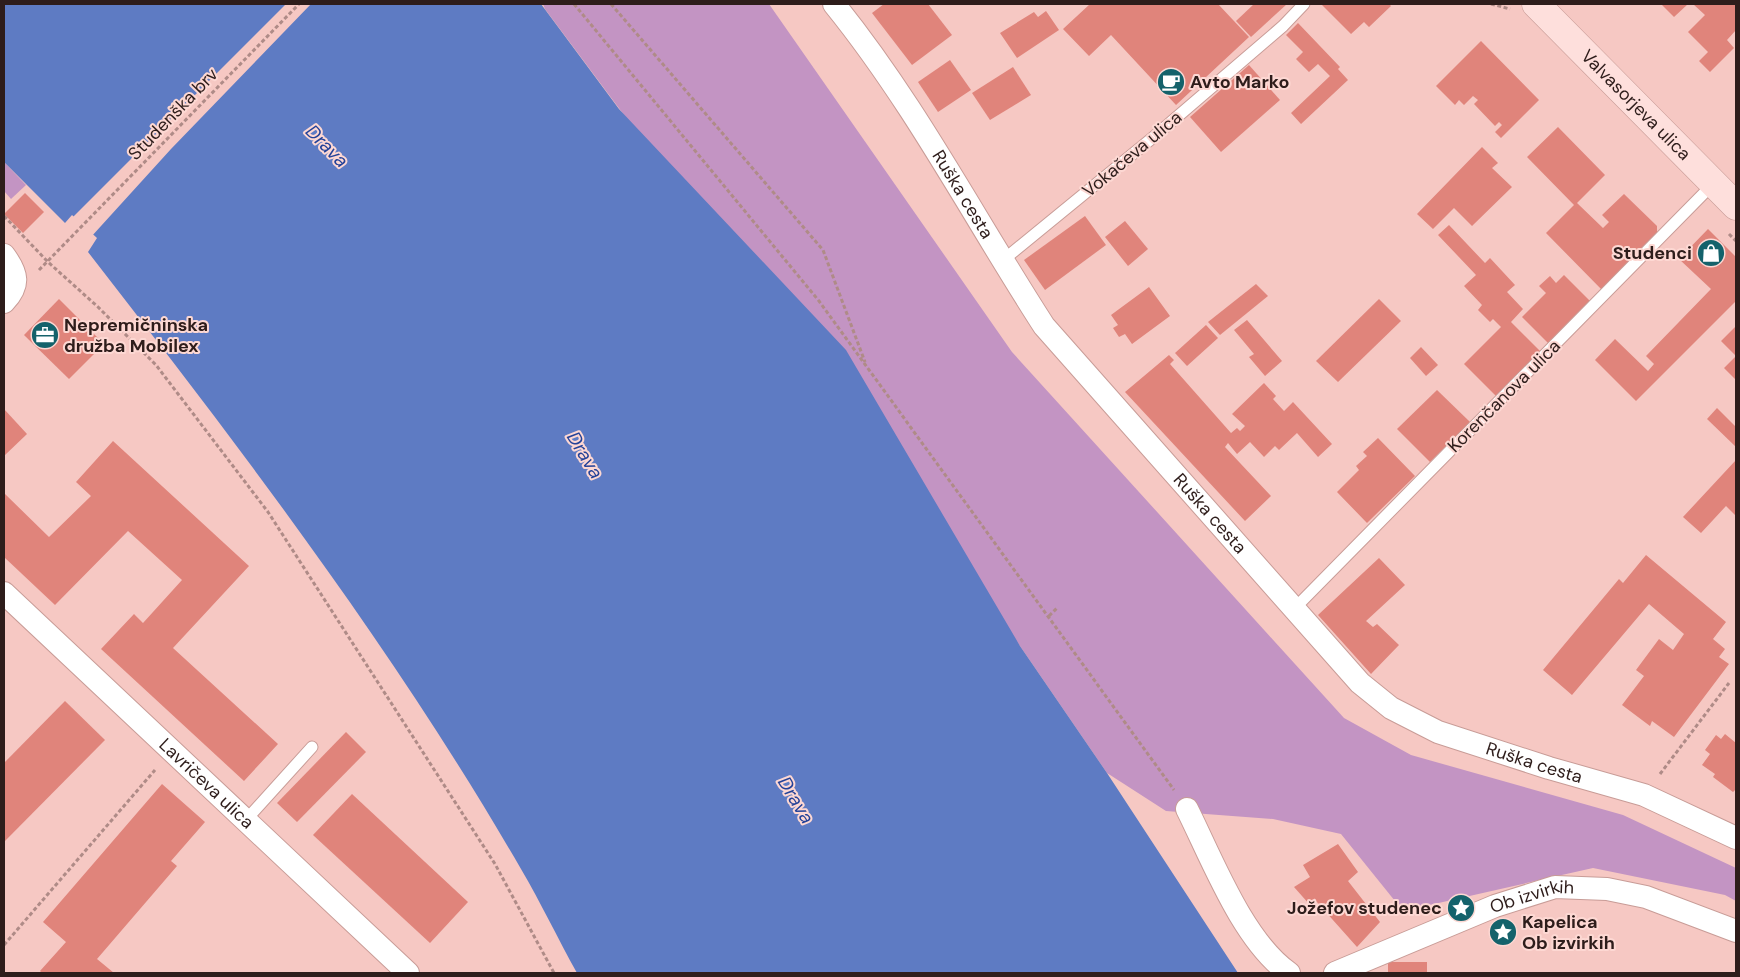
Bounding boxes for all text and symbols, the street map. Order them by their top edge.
street label: Valvasorjeva ulica [1576,44,1696,165]
street label: Studenška brv [123,62,224,165]
cafe icon: Avto Marko [1156,67,1186,97]
place label: Avto Marko [1190,70,1289,94]
street label: Vokačeva ulica [1077,105,1187,203]
water label: Drava [300,119,354,173]
street label: Ruška cesta [927,145,999,243]
shop icon: Studenci [1696,238,1726,268]
place label: Studenci [1613,241,1692,265]
place label: Nepremičninska družba Mobilex [64,313,208,358]
office icon: Nepremičninska družba Mobilex [30,320,60,350]
street label: Korenčanova ulica [1442,334,1566,458]
water label: Drava [561,427,609,483]
street label: Ruška cesta [1168,468,1252,559]
street label: Lavričeva ulica [154,733,259,834]
street label: Ruška cesta [1483,736,1585,789]
water label: Drava [772,772,820,828]
street label: Ob izvirkih [1487,874,1574,919]
place icon: Jožefov studenec [1446,893,1476,923]
place label: Jožefov studenec [1287,896,1442,920]
place label: Kapelica Ob izvirkih [1522,910,1615,955]
place icon: Kapelica Ob izvirkih [1488,917,1518,947]

